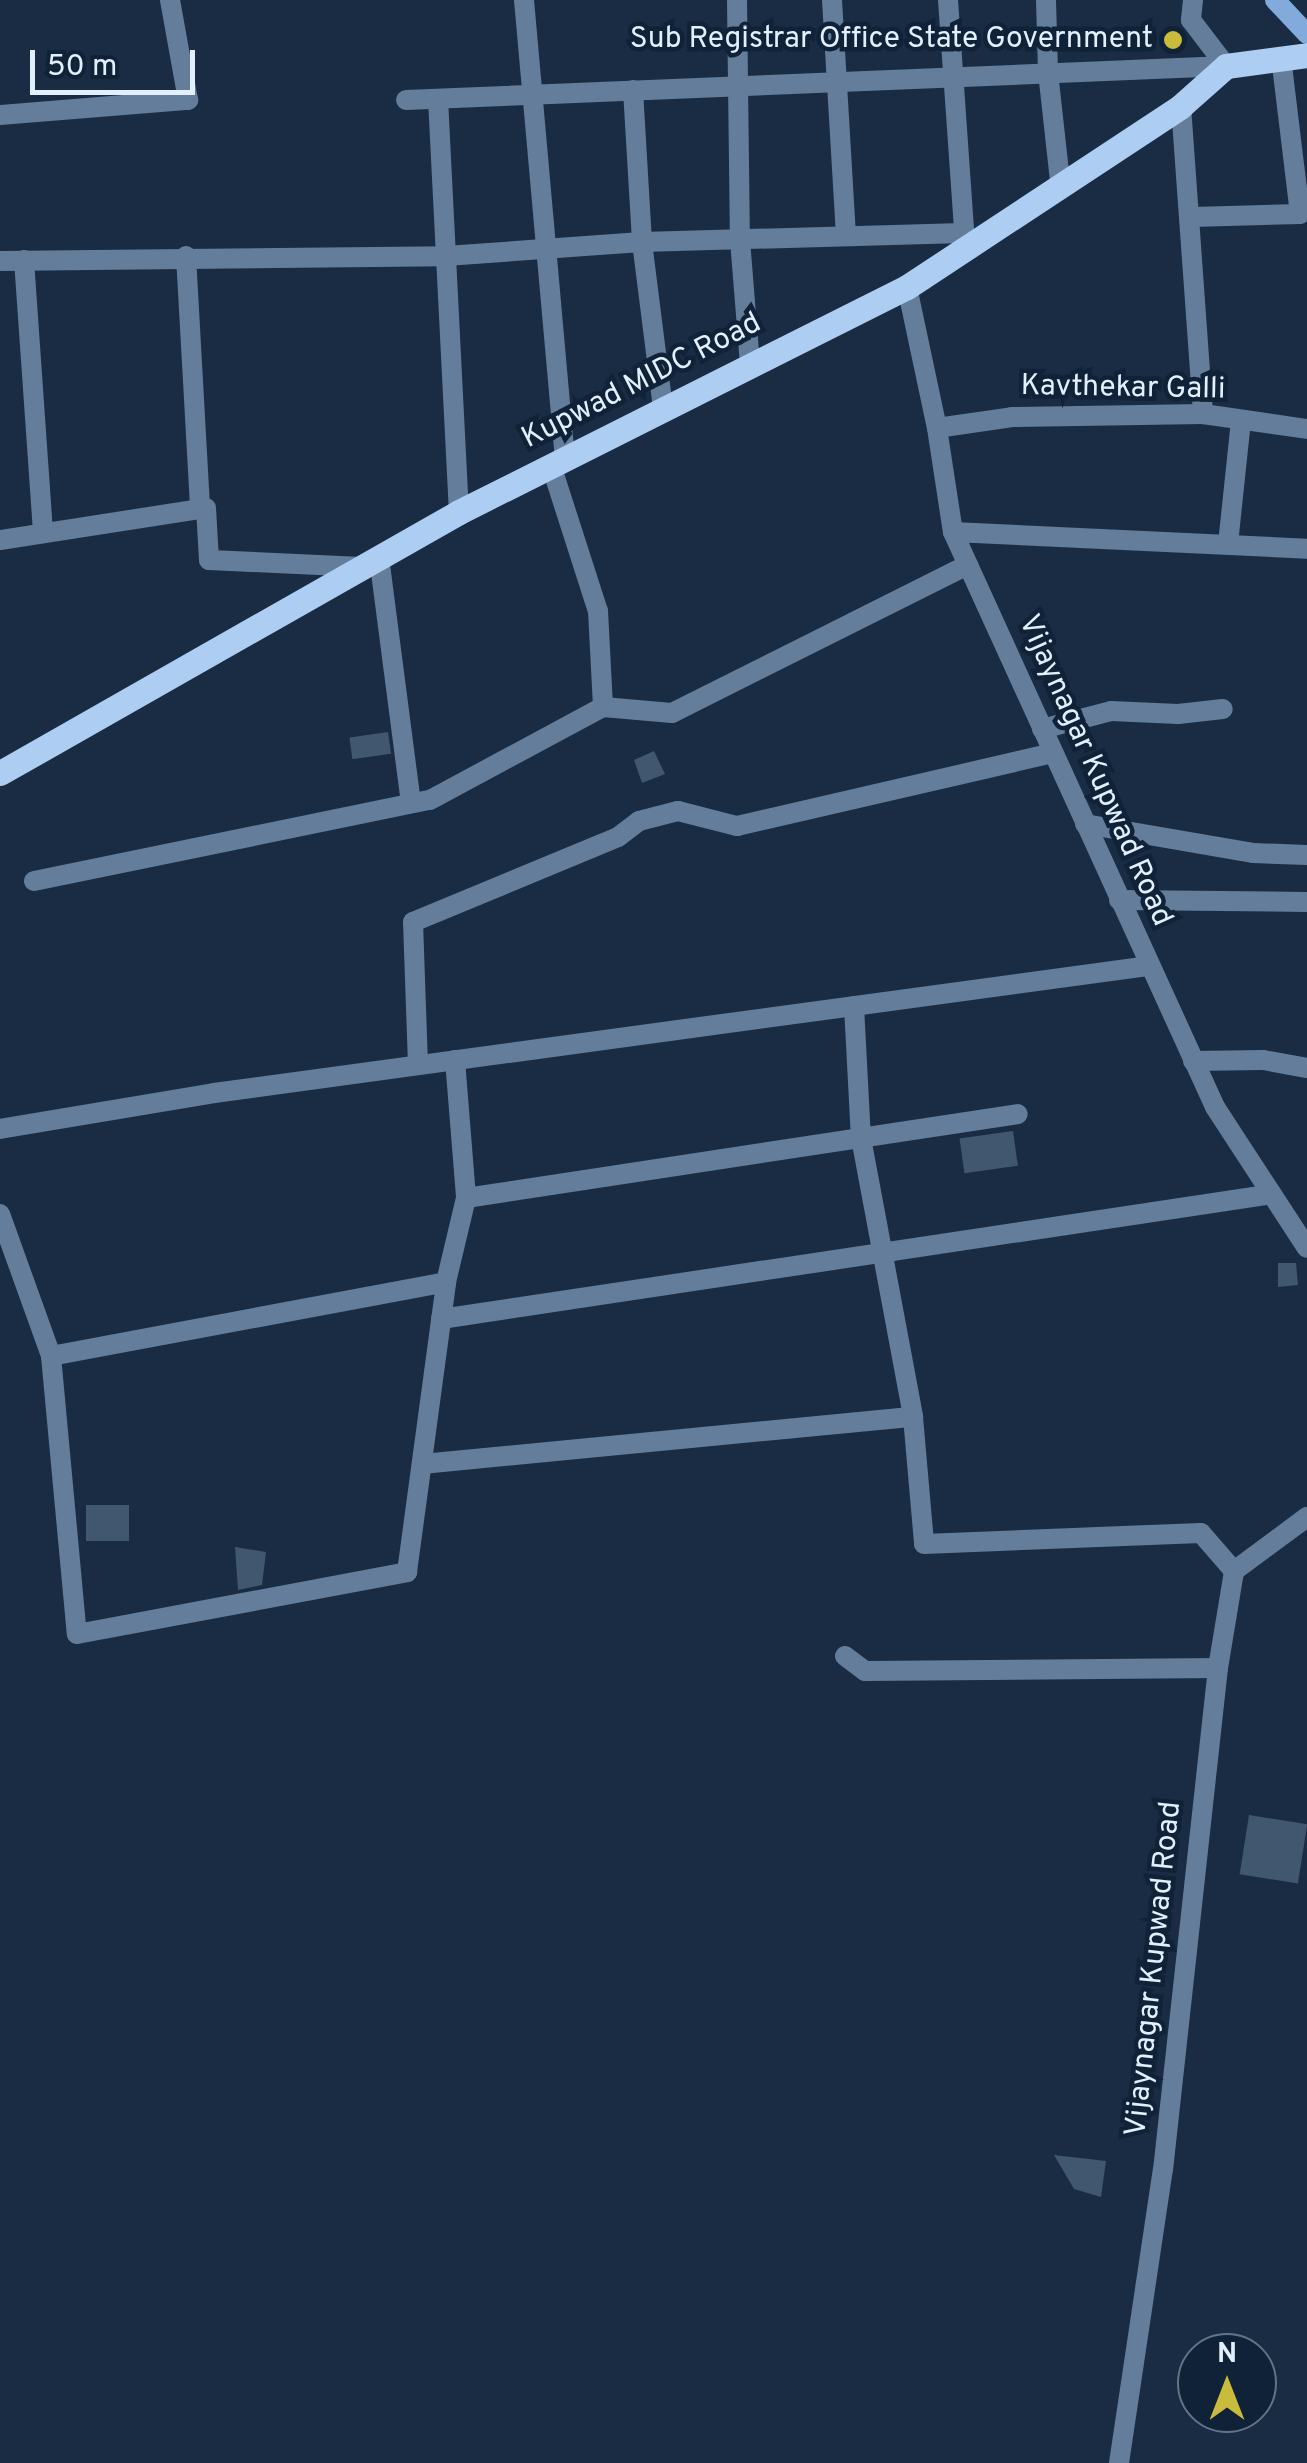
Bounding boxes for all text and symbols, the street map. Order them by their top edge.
place label: Sub Registrar Office State Government [630,22,1153,58]
marker: Sub Registrar Office State Government [1162,29,1184,51]
scale bar [35,30,200,92]
text: 50 m [47,49,117,86]
street label: Kupwad MIDC Road [516,306,768,458]
street label: Kavthekar Galli [1020,369,1226,409]
street label: Vijaynagar Kupwad Road [1009,610,1179,932]
street label: Vijaynagar Kupwad Road [1119,1800,1191,2138]
north arrow [1177,2333,1277,2433]
text: N [1217,2337,1237,2373]

